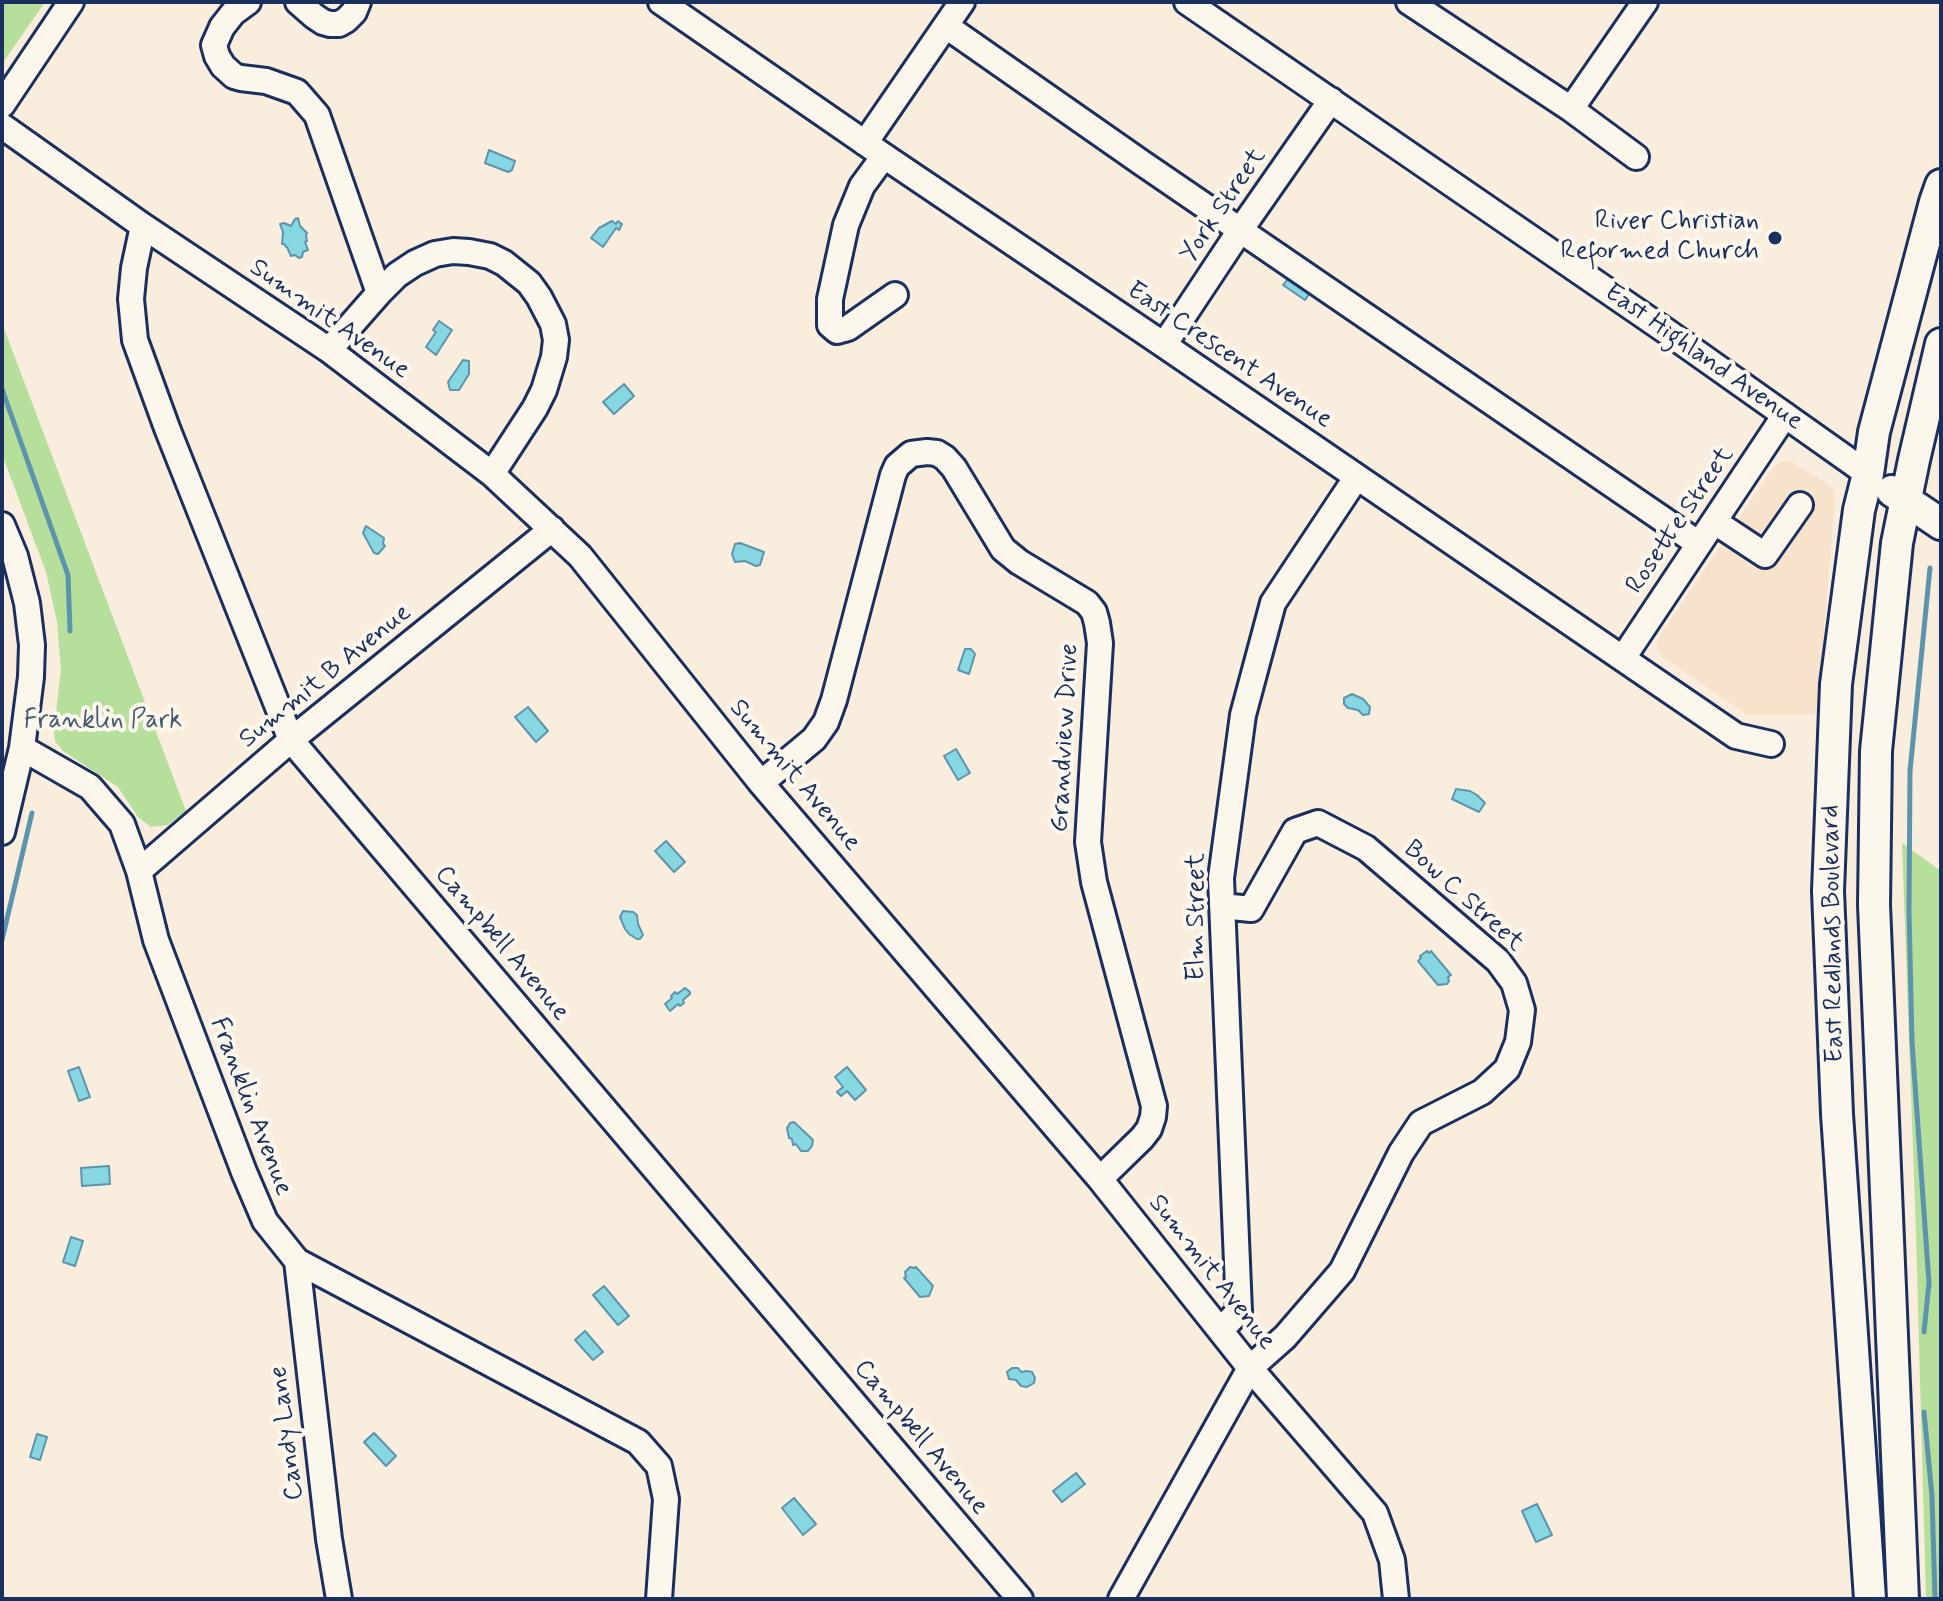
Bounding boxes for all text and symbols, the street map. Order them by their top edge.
street label: York Street [1174,143,1274,269]
place label: River Christian Reformed Church [1560,207,1759,268]
marker: River Christian Reformed Church [1766,229,1784,247]
street label: Summit Avenue [243,253,415,387]
street label: East Crescent Avenue [1120,276,1338,436]
street label: East Highland Avenue [1598,278,1808,438]
street label: Rosette Street [1620,442,1742,600]
street label: Summit B Avenue [234,598,418,756]
street label: Grandview Drive [1045,643,1087,833]
street label: Summit Avenue [721,694,867,858]
park label: Franklin Park [24,706,182,738]
street label: East Redlands Boulevard [1816,805,1852,1063]
street label: Bow C Street [1396,835,1530,959]
street label: Elm Street [1182,853,1214,981]
street label: Campbell Avenue [427,860,575,1028]
street label: Franklin Avenue [202,1014,298,1200]
street label: Summit Avenue [1141,1189,1281,1357]
street label: Campbell Avenue [846,1354,994,1522]
street label: Candy Lane [264,1364,312,1502]

